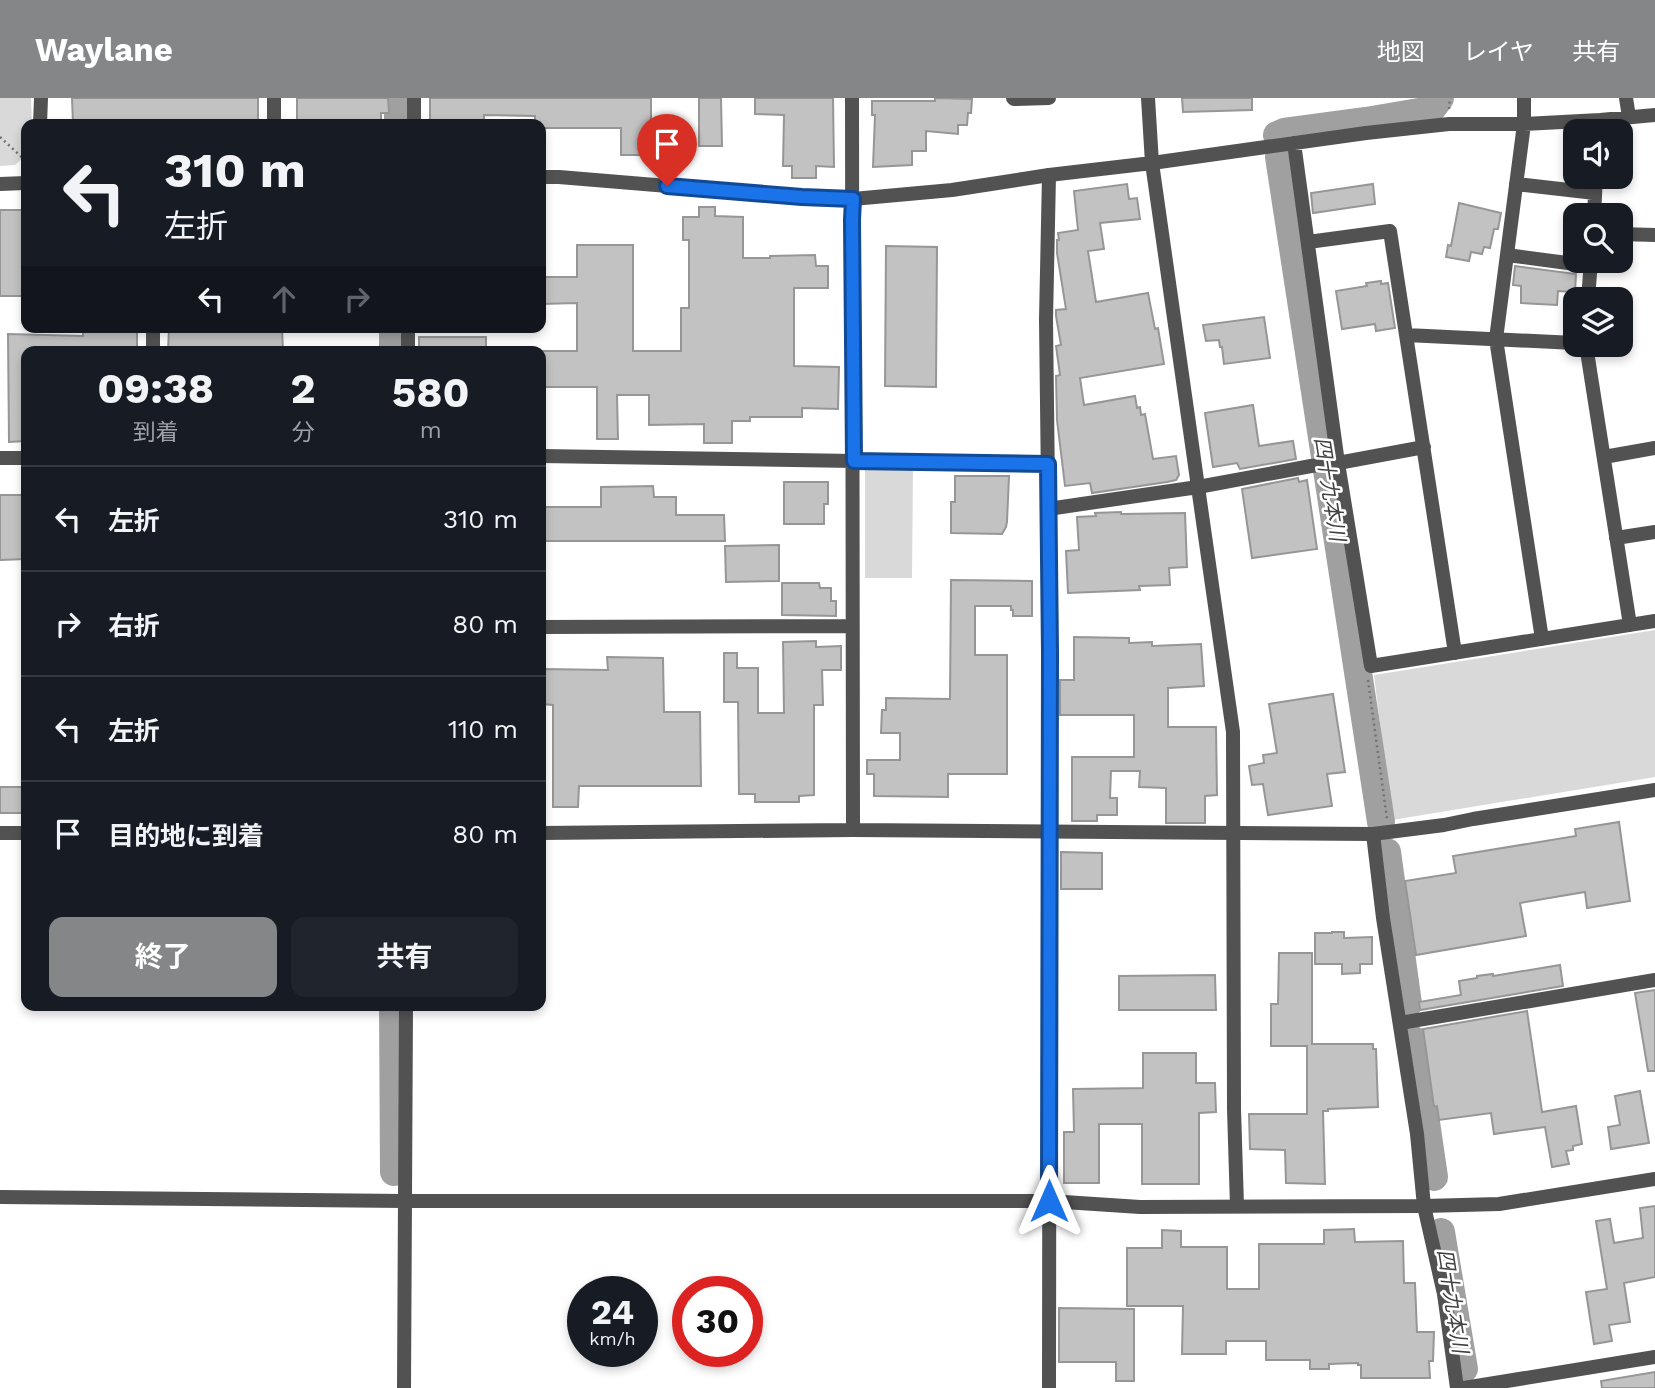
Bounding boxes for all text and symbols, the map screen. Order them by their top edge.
text: Waylane [35,30,173,69]
text: 地図 [1377,38,1425,66]
text: レイヤ [1463,38,1534,66]
text: 共有 [1572,38,1620,66]
pin [637,114,697,186]
map controls [1563,119,1633,357]
button: sound [1563,119,1633,189]
icon: arrive [648,125,686,163]
text: 310 m [164,141,306,199]
icon: left [49,147,140,238]
button: search [1563,203,1633,273]
text: 左折 [164,207,228,245]
icon: left [192,280,230,318]
icon: ahead [265,280,303,318]
icon: right [338,280,376,318]
button: layers [1563,287,1633,357]
text: 09:38 [97,364,214,413]
text: 2 [290,364,316,413]
text: 580 [392,368,470,417]
text: m [420,417,442,444]
text: 到着 [133,419,179,446]
text: 分 [291,419,314,446]
water label: 四十九本川 [1309,435,1351,545]
icon: left [49,500,87,538]
text: 310 m [443,504,518,534]
text: 左折 [108,506,160,536]
icon: right [49,605,87,643]
text: 80 m [452,609,518,639]
text: 右折 [108,611,160,641]
icon: left [49,710,87,748]
text: 110 m [448,714,518,744]
text: 左折 [108,716,160,746]
icon: arrive [49,815,87,853]
text: 80 m [452,819,518,849]
text: 目的地に到着 [108,821,264,851]
button: 終了 [49,917,277,997]
button: 共有 [291,917,518,997]
position arrow [1012,1164,1086,1238]
water label: 四十九本川 [1432,1247,1474,1357]
speed limit sign: 30 [672,1276,763,1367]
text: 24 [591,1291,634,1333]
text: km/h [589,1328,636,1349]

